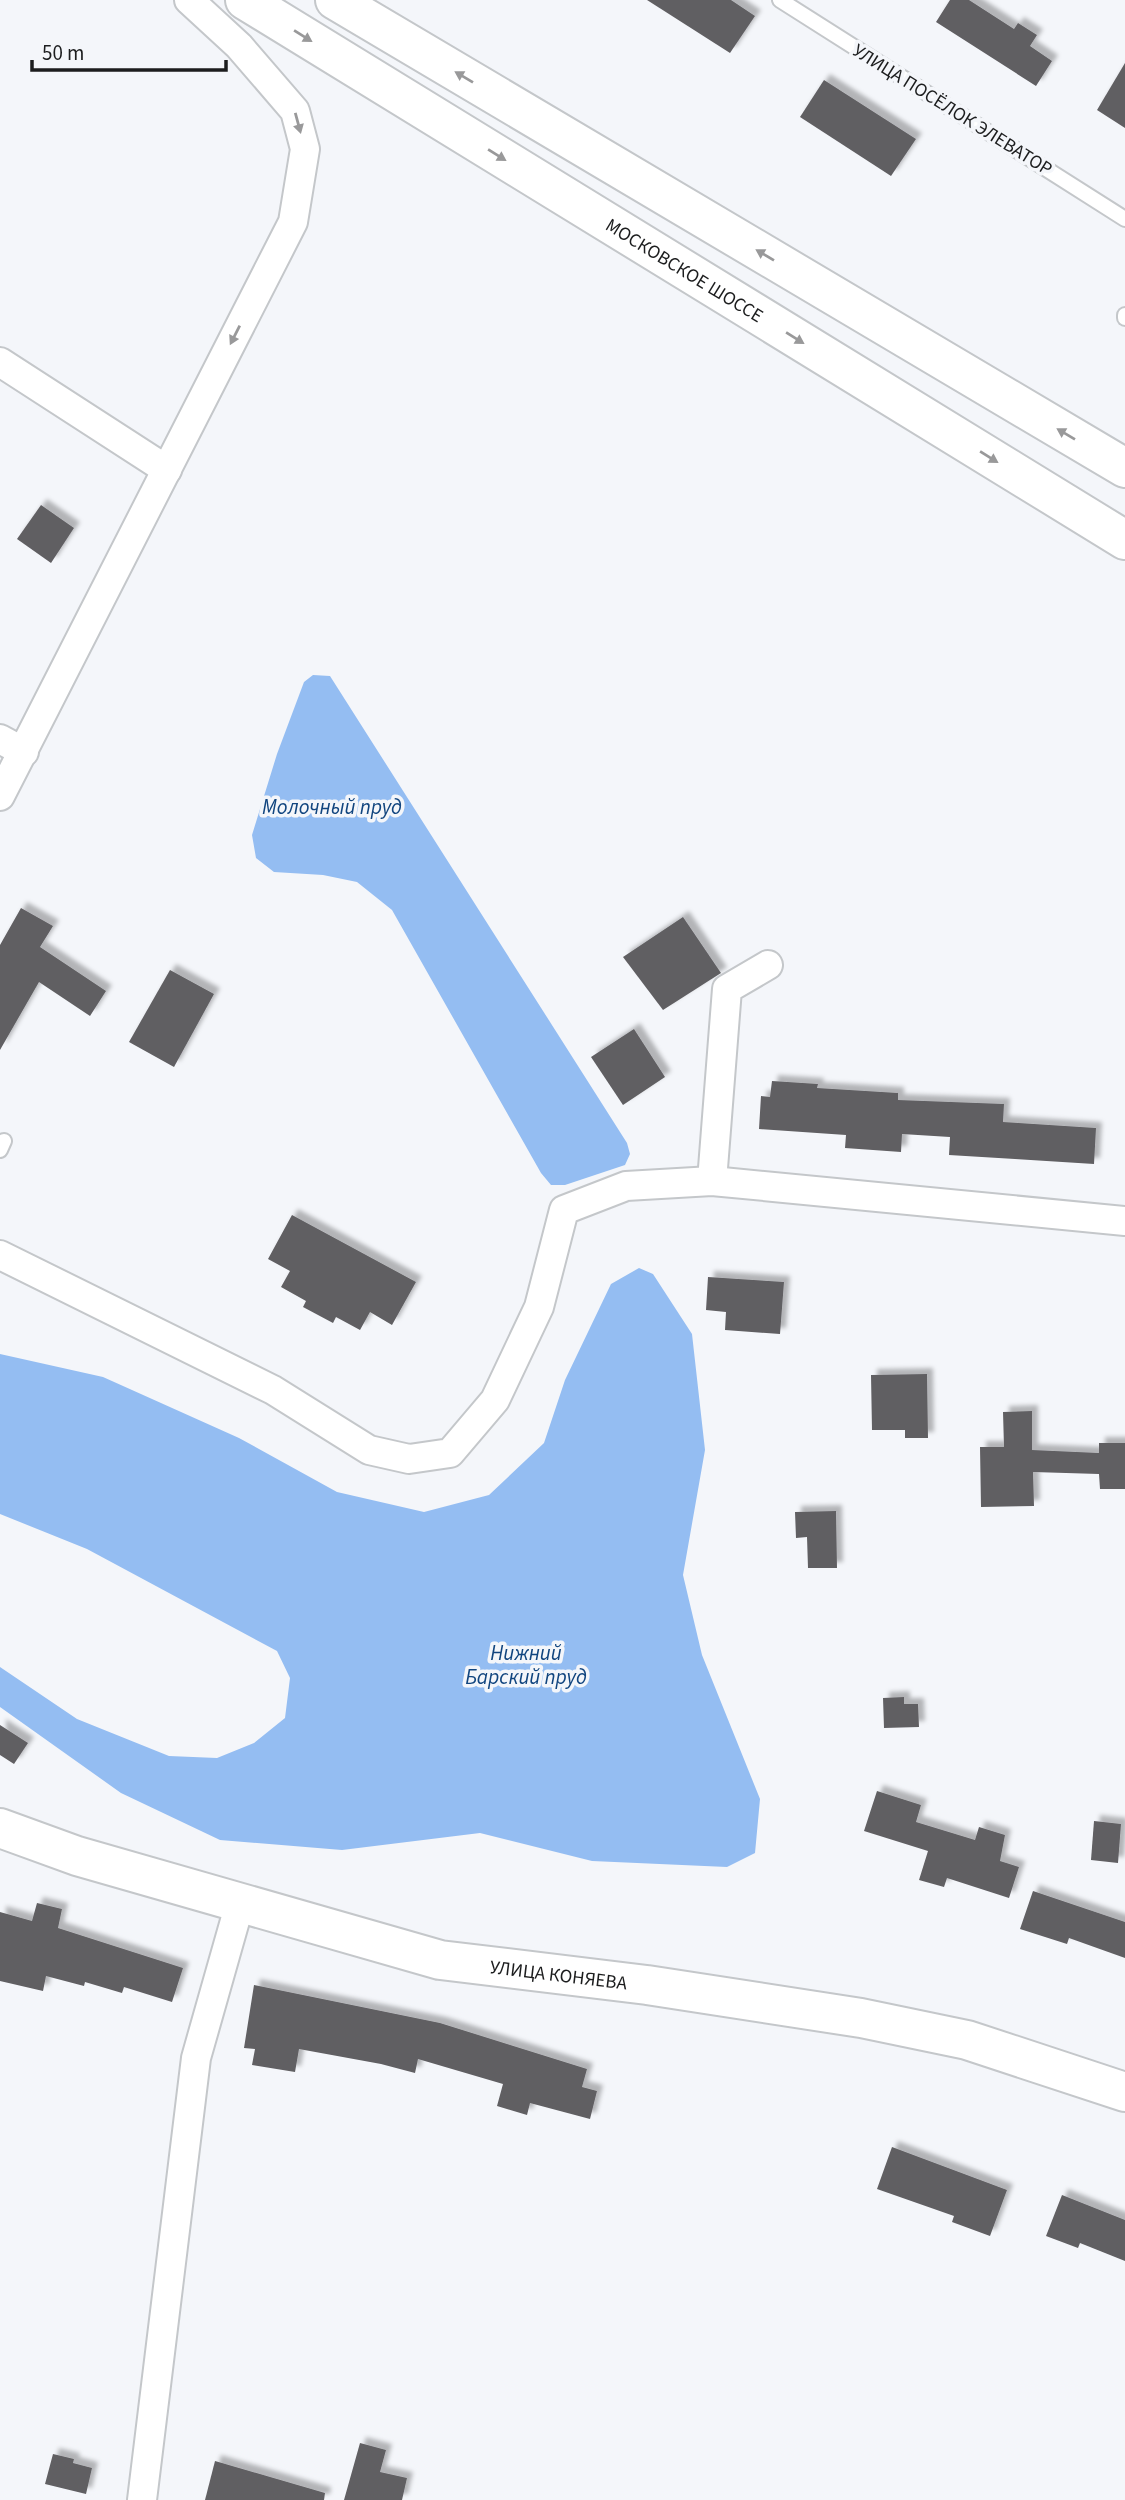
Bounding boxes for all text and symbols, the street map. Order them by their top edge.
scale bar [32,28,226,72]
one-way arrow [294,29,313,42]
text: 50 m [42,38,84,68]
street label: УЛИЦА ПОСЁЛОК ЭЛЕВАТОР [847,38,1057,183]
one-way arrow [455,70,474,83]
one-way arrow [293,112,304,134]
one-way arrow [487,148,506,161]
street label: МОСКОВСКОЕ ШОССЕ [600,212,768,330]
one-way arrow [756,249,775,261]
one-way arrow [230,325,241,345]
one-way arrow [786,332,805,344]
one-way arrow [1057,427,1076,440]
one-way arrow [979,451,998,464]
water label: Молочный пруд [262,792,402,822]
water label: Нижний Барский пруд [465,1638,587,1692]
street label: УЛИЦА КОНЯЕВА [488,1954,629,1998]

